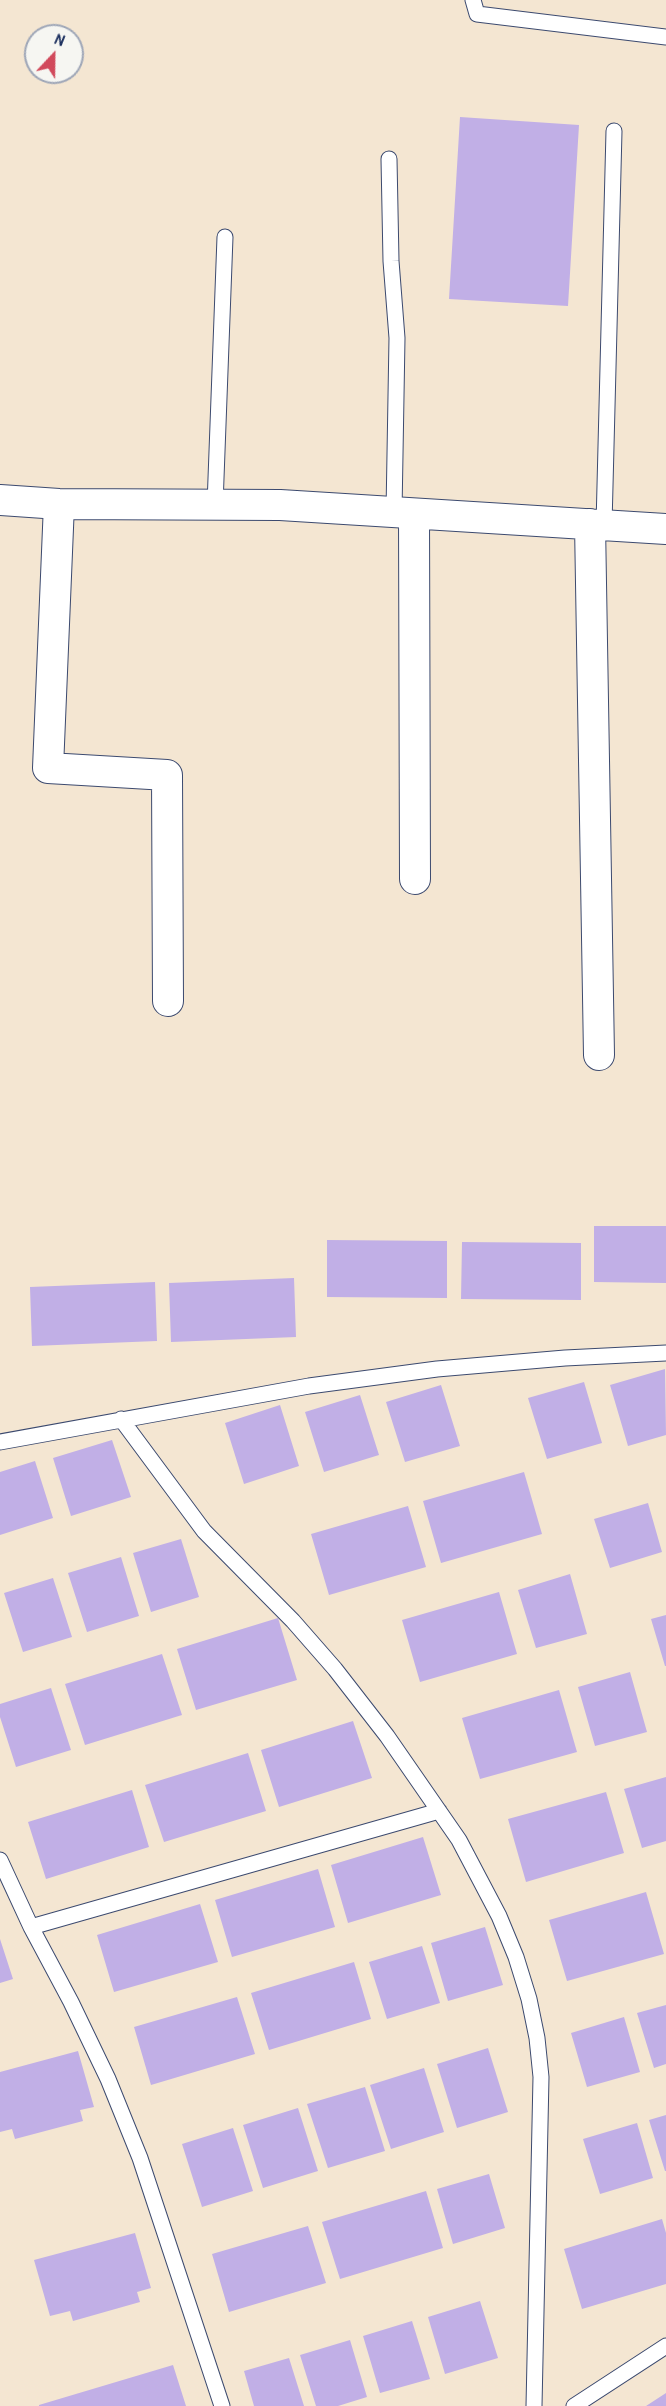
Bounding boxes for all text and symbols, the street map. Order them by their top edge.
north arrow [24,24,84,84]
text: N [52,27,68,51]

